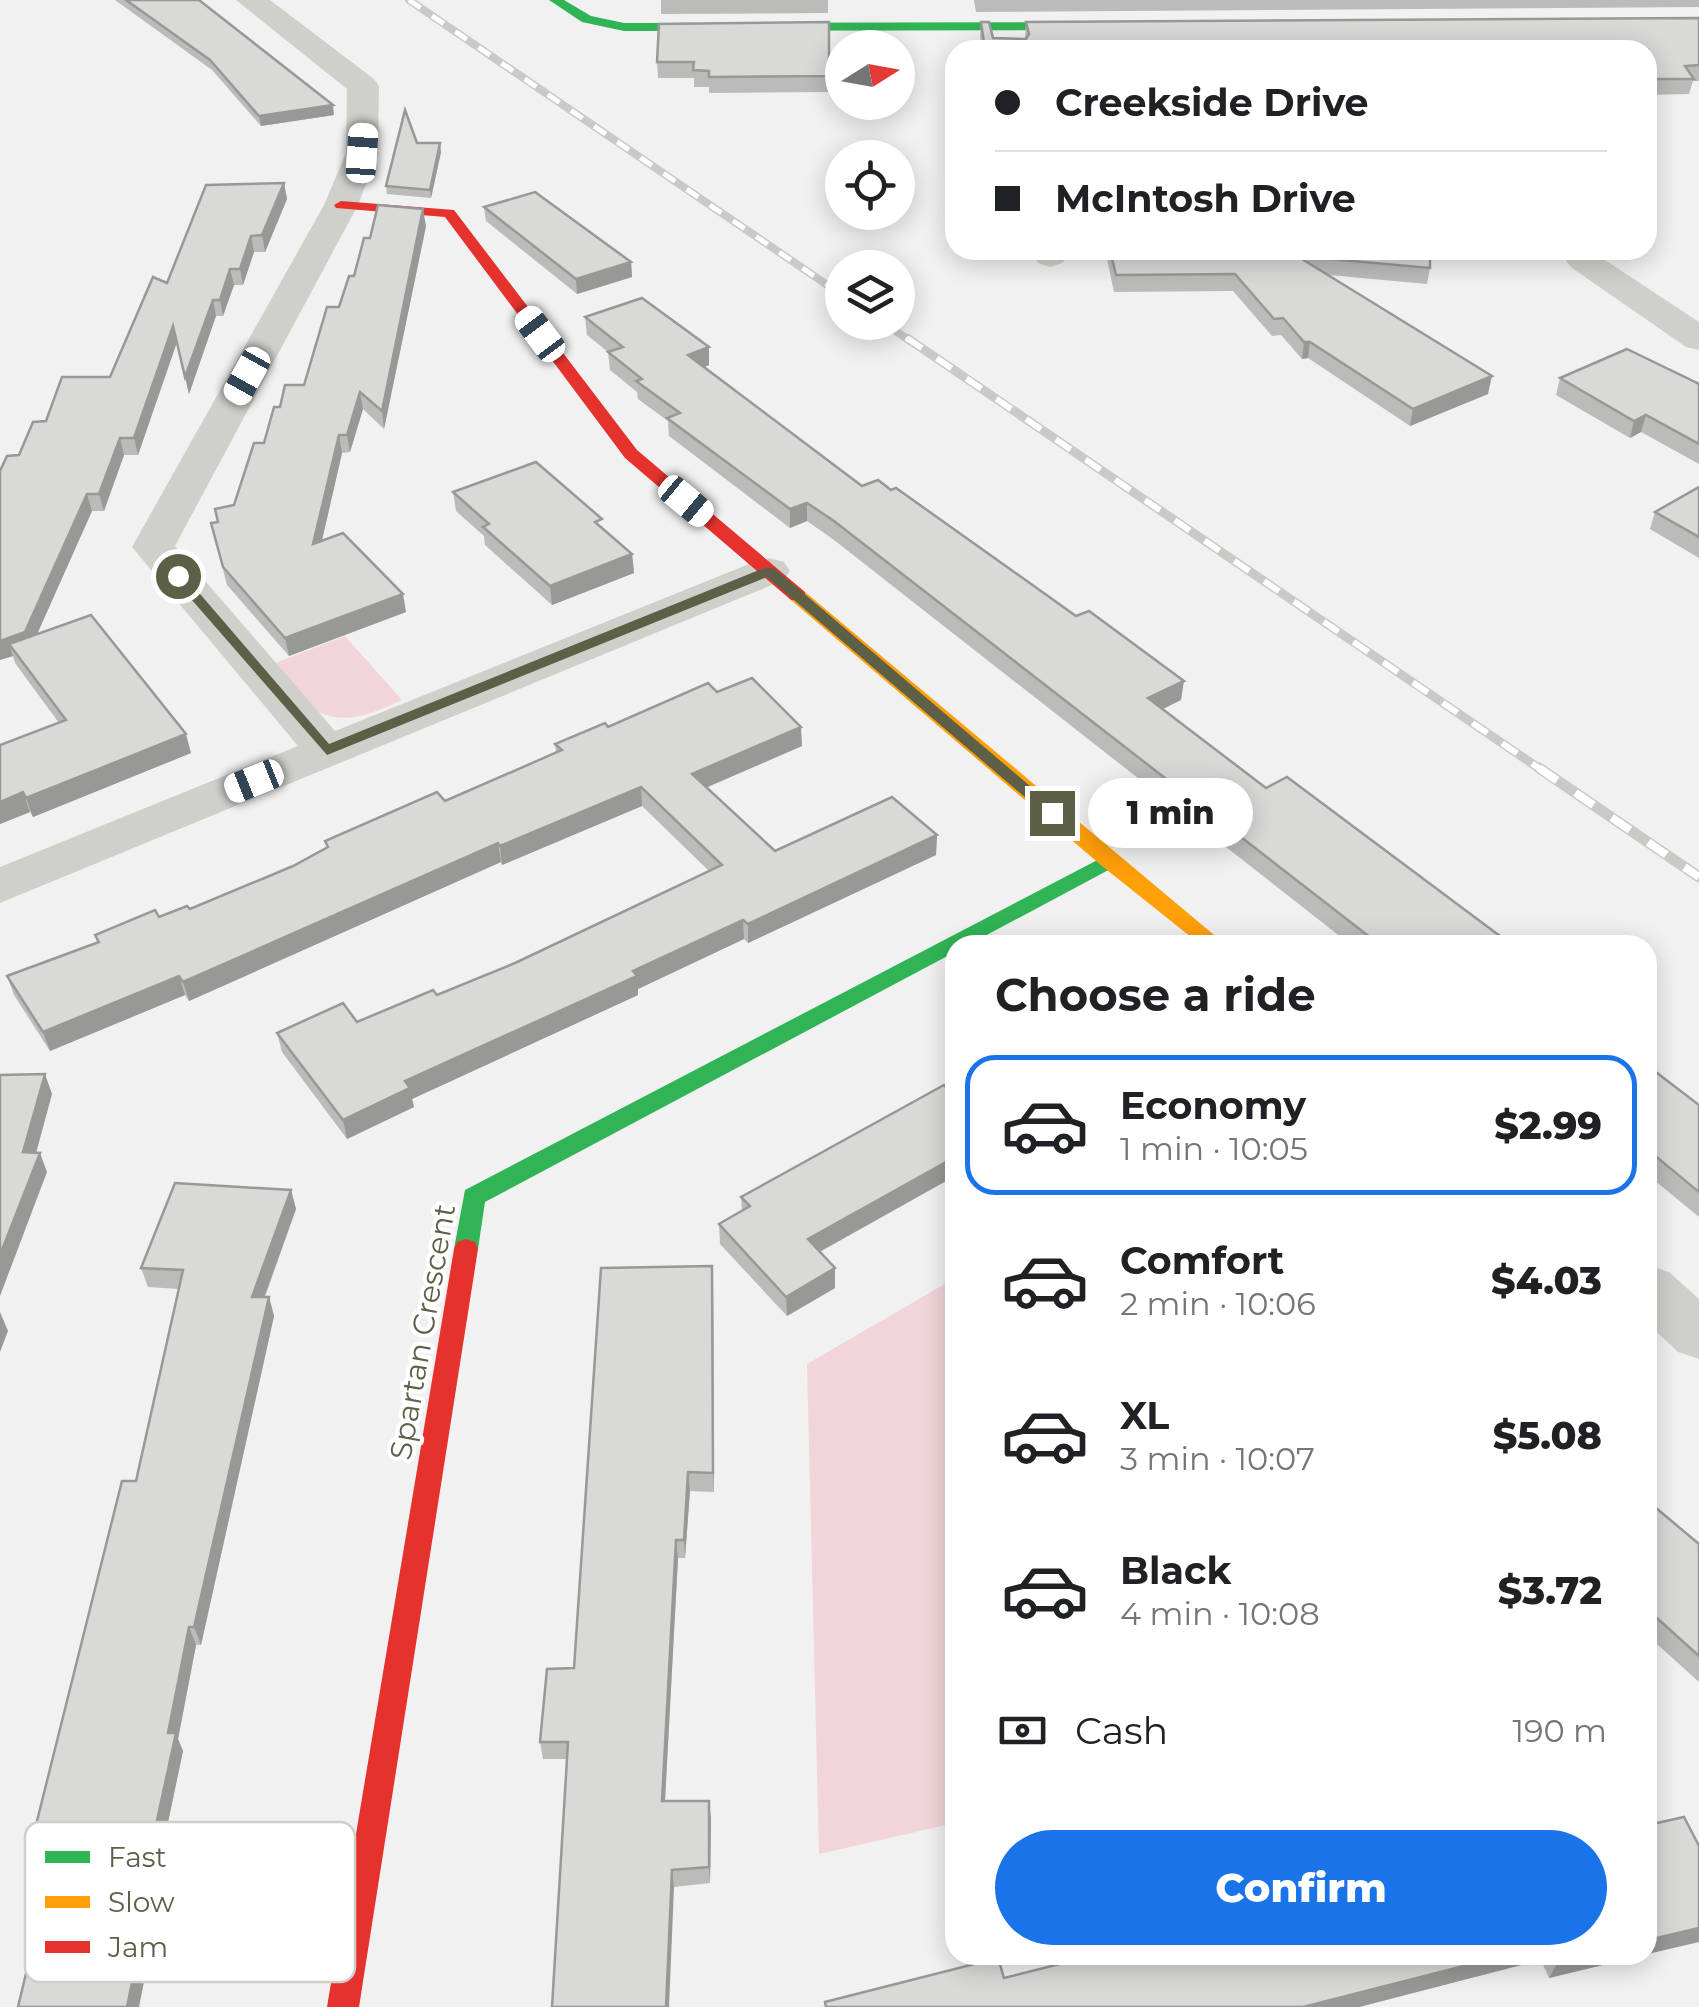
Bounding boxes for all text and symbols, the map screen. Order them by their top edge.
north arrow [825,30,915,120]
map controls [825,30,915,340]
text: Creekside Drive [1055,79,1369,126]
car [345,122,379,184]
button: locate [825,140,915,230]
text: McIntosh Drive [1055,175,1356,222]
button: layers [825,250,915,340]
car [510,301,570,367]
car [219,342,275,410]
car [653,470,719,532]
route start [156,554,201,599]
car [221,756,287,806]
callout: 1 min [1087,778,1252,848]
route end [1030,791,1075,836]
text: 1 min [1126,793,1215,832]
text: Choose a ride [995,967,1316,1022]
icon: car [1000,1080,1090,1170]
text: Economy [1120,1082,1306,1129]
text: $2.99 [1494,1102,1602,1149]
text: 1 min · 10:05 [1120,1129,1308,1168]
street label: Spartan Crescent [382,1201,463,1463]
icon: car [1000,1235,1090,1325]
text: Comfort [1120,1237,1284,1284]
text: $4.03 [1491,1257,1602,1304]
text: 2 min · 10:06 [1120,1284,1316,1323]
icon: car [1000,1390,1090,1480]
text: XL [1120,1392,1169,1439]
text: $5.08 [1493,1412,1602,1459]
text: 3 min · 10:07 [1120,1439,1315,1478]
icon: car [1000,1545,1090,1635]
text: Black [1120,1547,1231,1594]
text: $3.72 [1498,1567,1602,1614]
text: 4 min · 10:08 [1120,1594,1320,1633]
icon: cash [995,1703,1050,1758]
text: Cash [1075,1707,1168,1754]
text: 190 m [1512,1711,1607,1750]
legend [25,1822,355,1982]
button: Confirm [995,1830,1607,1945]
text: Fast [108,1840,167,1874]
text: Slow [108,1885,175,1919]
text: Jam [107,1930,168,1964]

